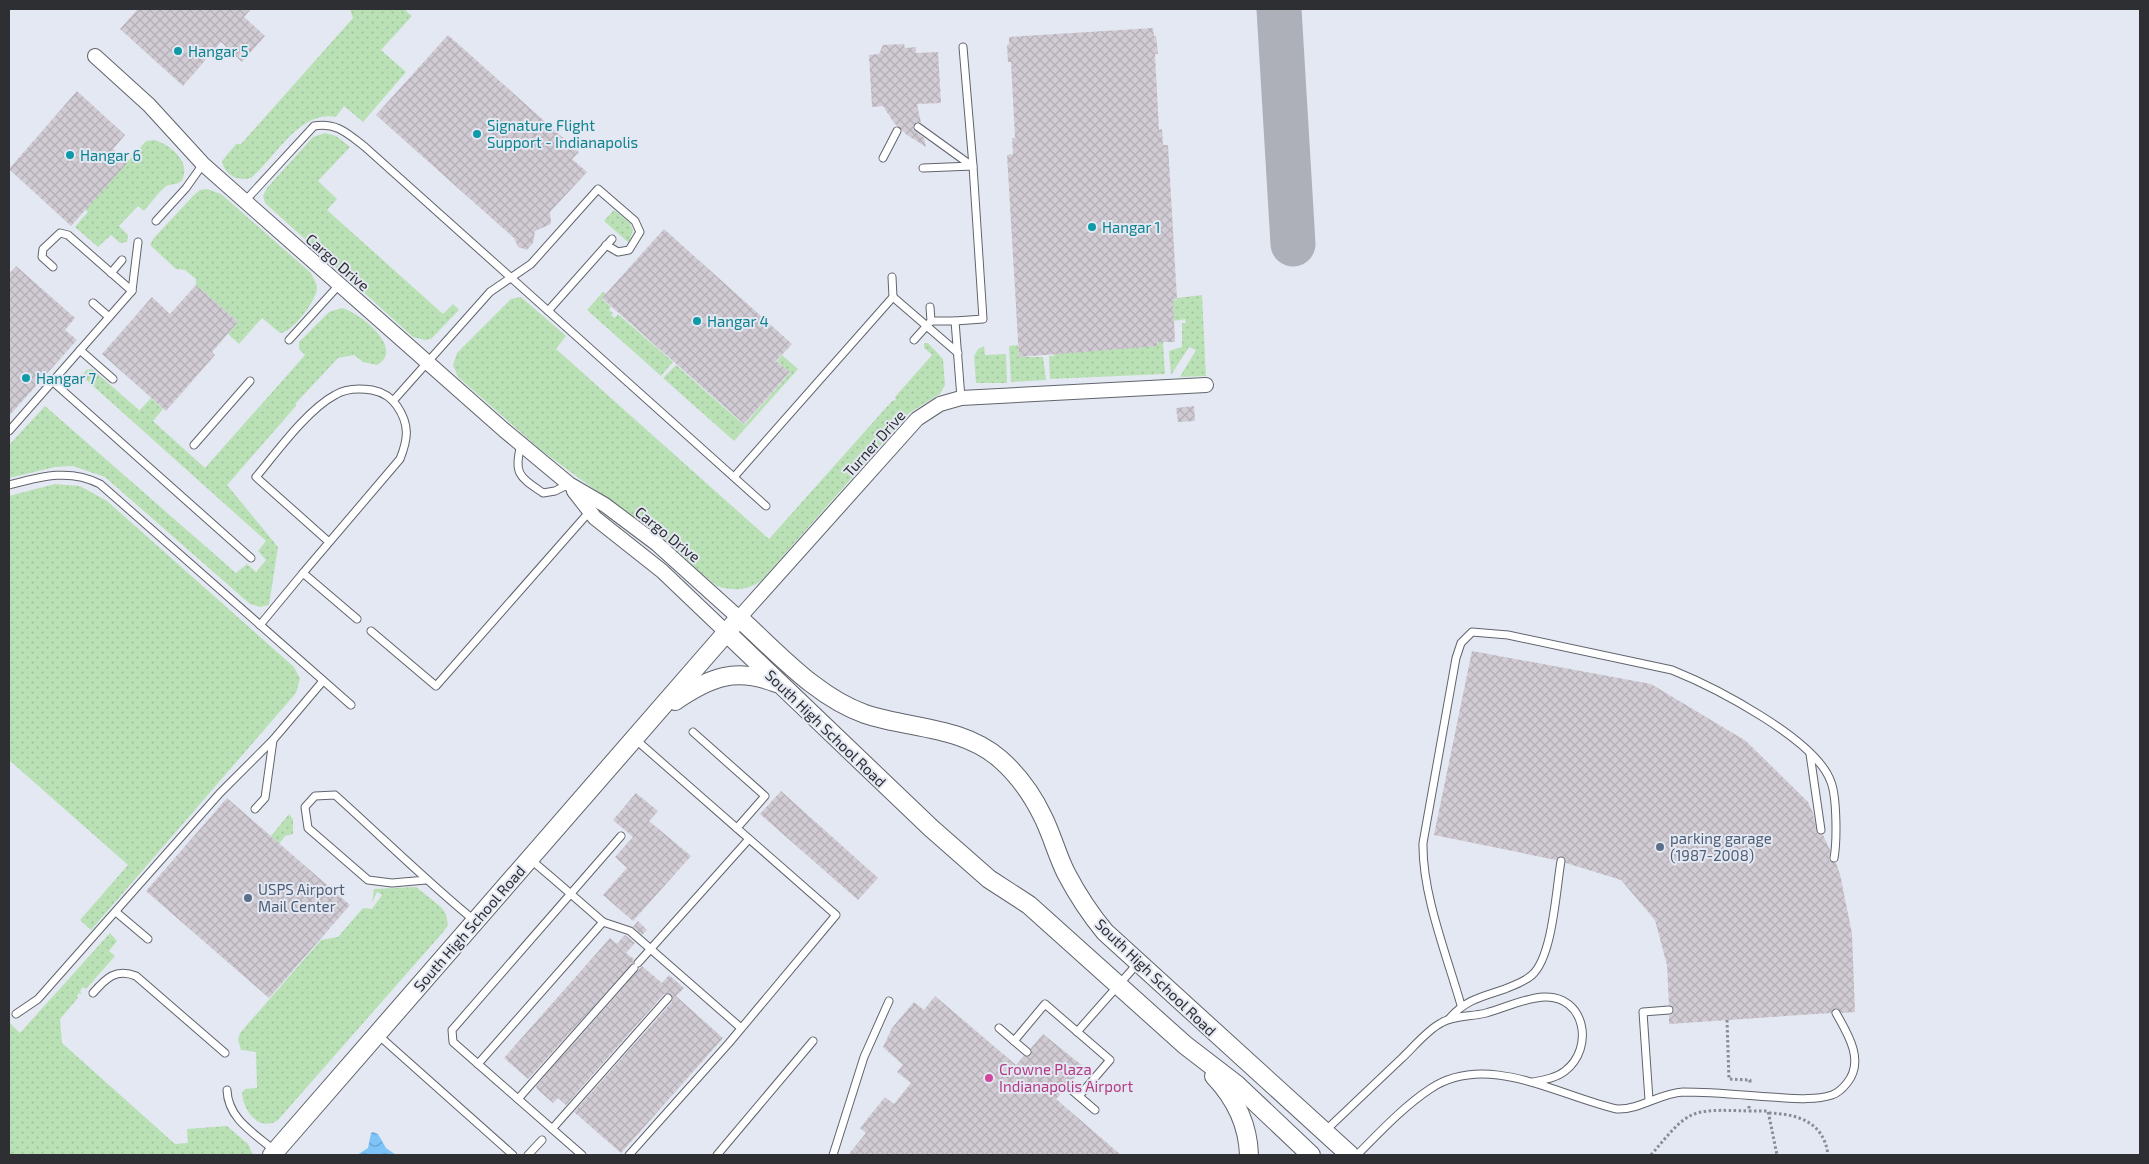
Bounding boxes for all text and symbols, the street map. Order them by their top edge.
place label: Hangar 5 [188,42,249,60]
marker: Hangar 5 [172,45,184,57]
place label: Signature Flight Support - Indianapolis [487,116,638,151]
marker: Signature Flight Support - Indianapolis [471,128,483,140]
place label: Hangar 6 [80,146,141,164]
marker: Hangar 6 [64,149,76,161]
place label: Hangar 1 [1102,218,1161,236]
marker: Hangar 1 [1086,221,1098,233]
street label: Cargo Drive [302,229,374,295]
place label: Hangar 4 [707,312,769,330]
marker: Hangar 4 [691,315,703,327]
place label: Hangar 7 [36,369,97,387]
marker: Hangar 7 [20,372,32,384]
street label: Turner Drive [839,406,909,480]
street label: Cargo Drive [632,502,704,566]
street label: South High School Road [762,666,890,790]
place label: parking garage (1987-2008) [1670,829,1772,864]
marker: parking garage (1987-2008) [1654,841,1666,853]
street label: South High School Road [409,861,529,995]
place label: USPS Airport Mail Center [258,880,345,915]
marker: USPS Airport Mail Center [242,892,254,904]
street label: South High School Road [1092,915,1220,1039]
place label: Crowne Plaza Indianapolis Airport [999,1060,1133,1095]
marker: Crowne Plaza Indianapolis Airport [983,1072,995,1084]

